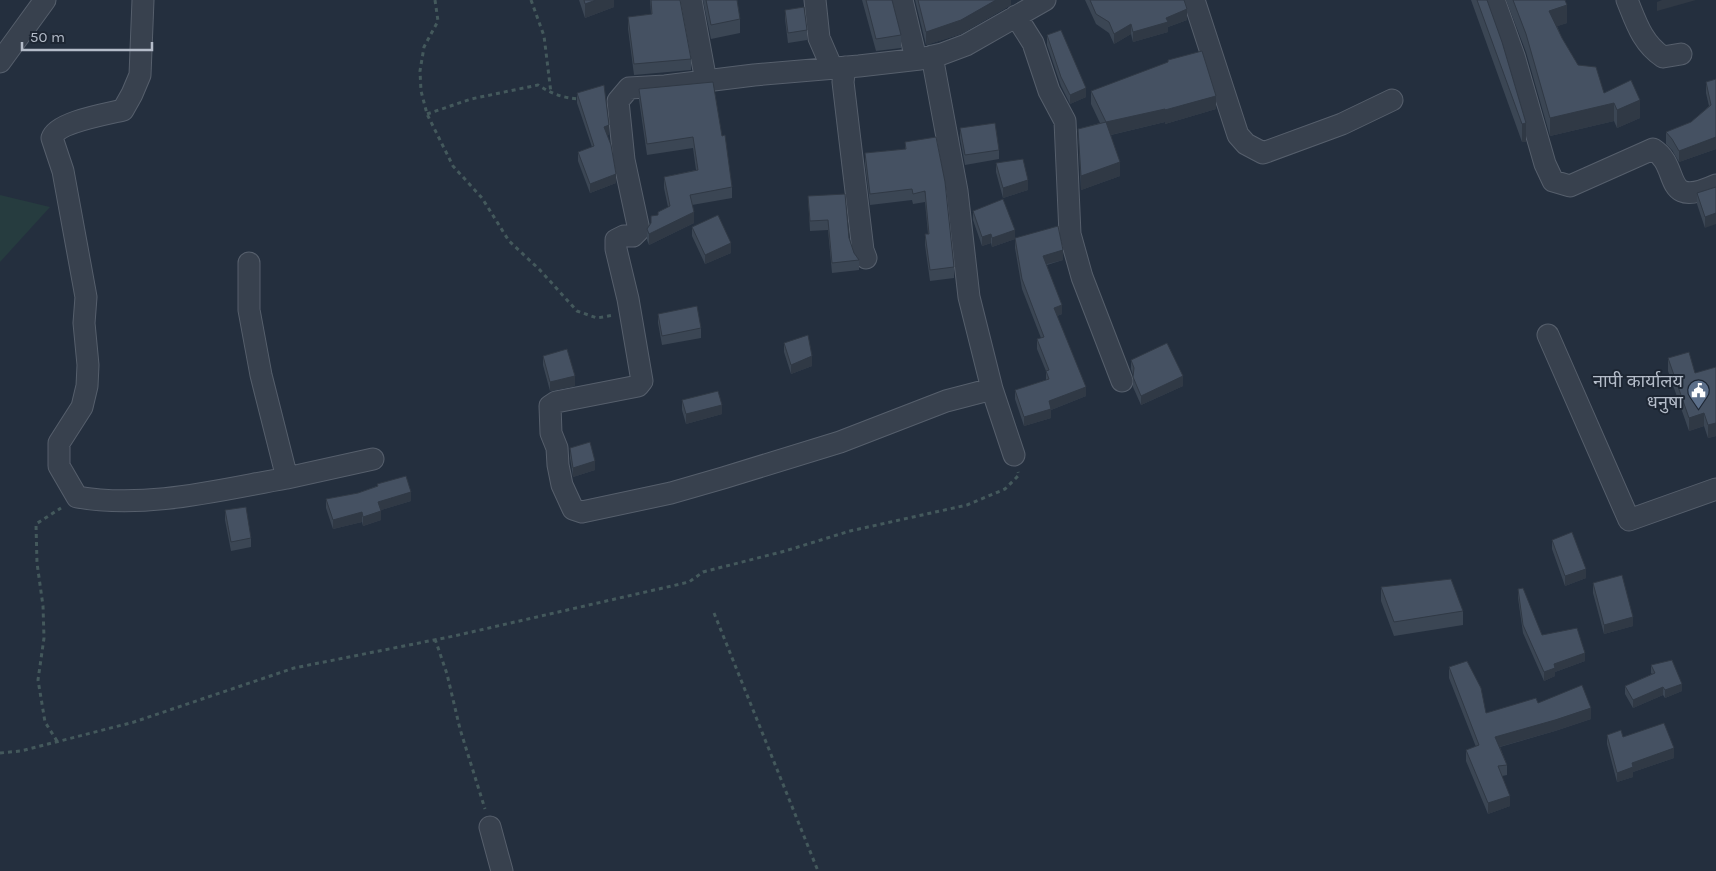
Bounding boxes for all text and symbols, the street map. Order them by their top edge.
scale bar [22,20,152,52]
text: 50 m [30,28,65,46]
place label: नापी कार्यालय धनुषा [1593,370,1684,414]
public building icon: नापी कार्यालय धनुषा [1687,379,1711,410]

